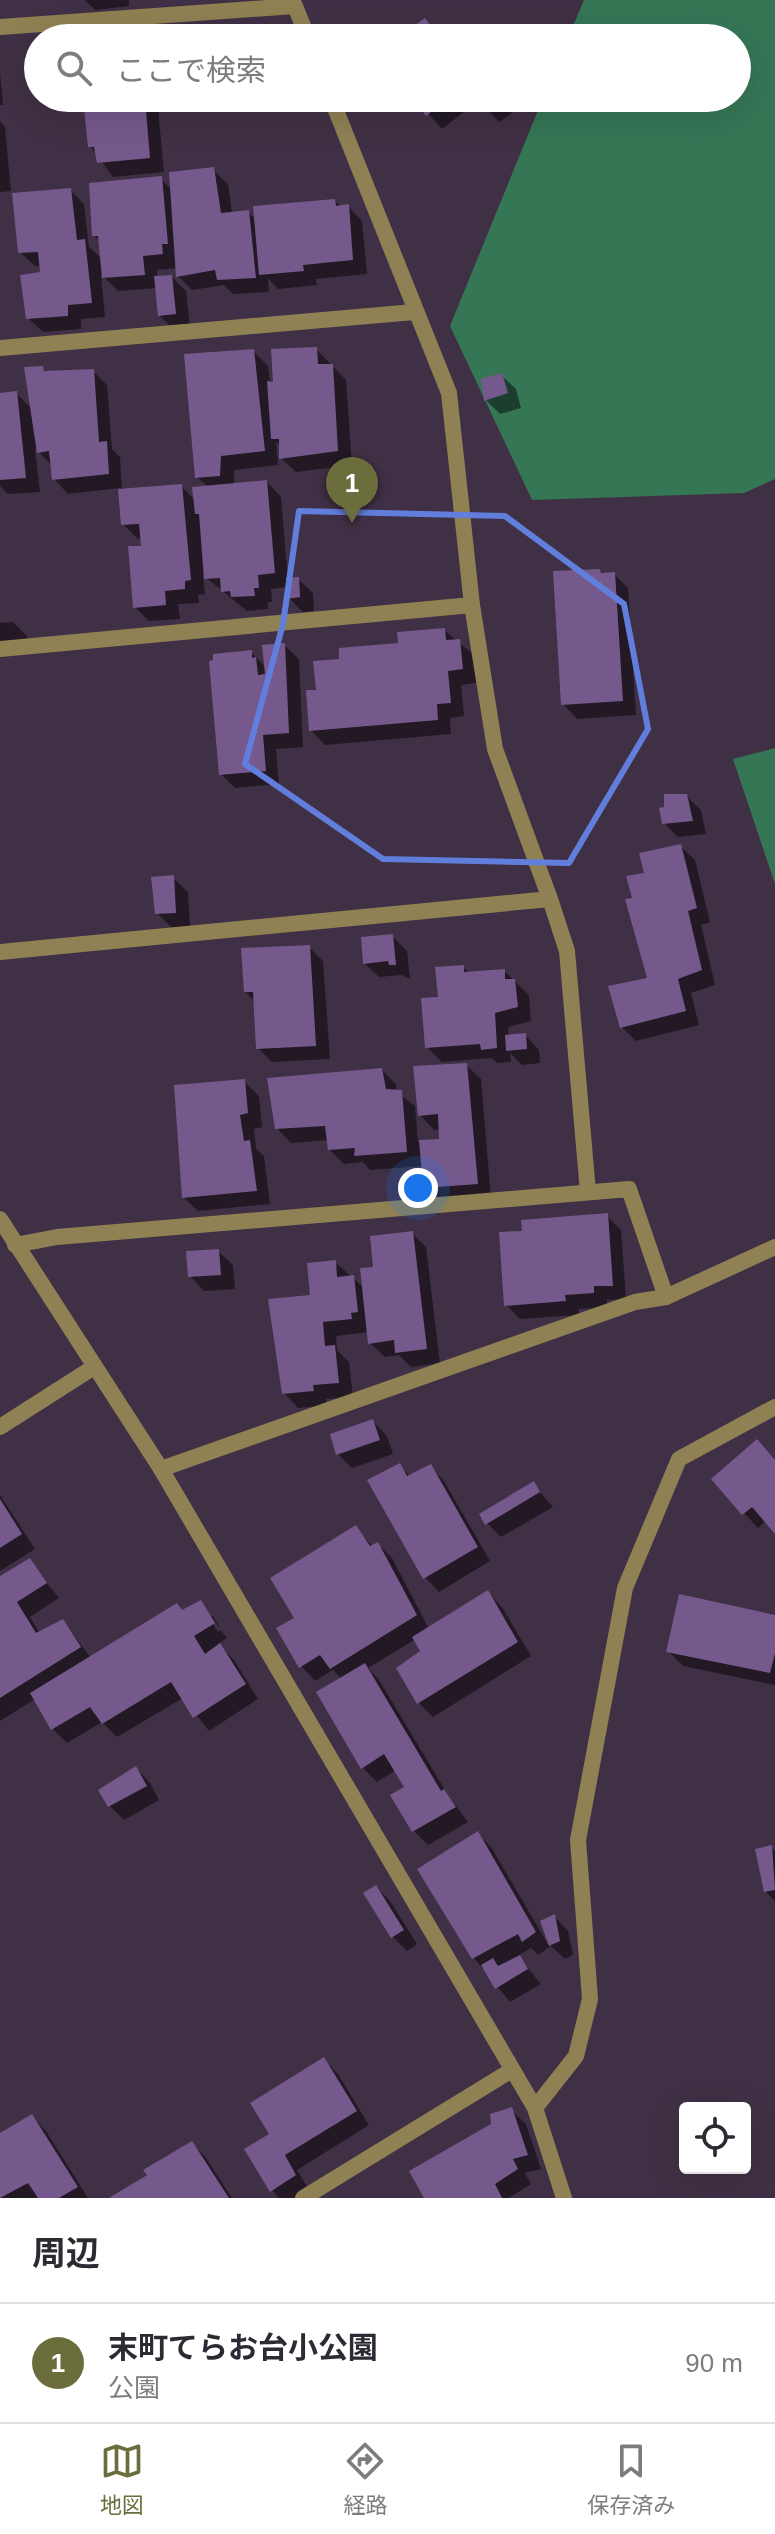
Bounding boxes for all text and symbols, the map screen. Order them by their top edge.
search box [24,24,751,112]
icon: search [52,46,96,90]
text: ここで検索 [116,54,266,87]
pin: 1 [326,457,378,523]
your location [398,1168,438,1208]
map controls [679,2102,751,2174]
button: locate [679,2102,751,2174]
text: 周辺 [32,2234,100,2272]
text: 末町てらお台小公園 [108,2331,378,2364]
text: 1 [51,2348,65,2378]
text: 90 m [685,2348,743,2378]
text: 公園 [108,2373,160,2403]
tab: 地図 [100,2439,144,2519]
tab: 経路 [343,2439,387,2519]
tab: 保存済み [587,2439,675,2519]

